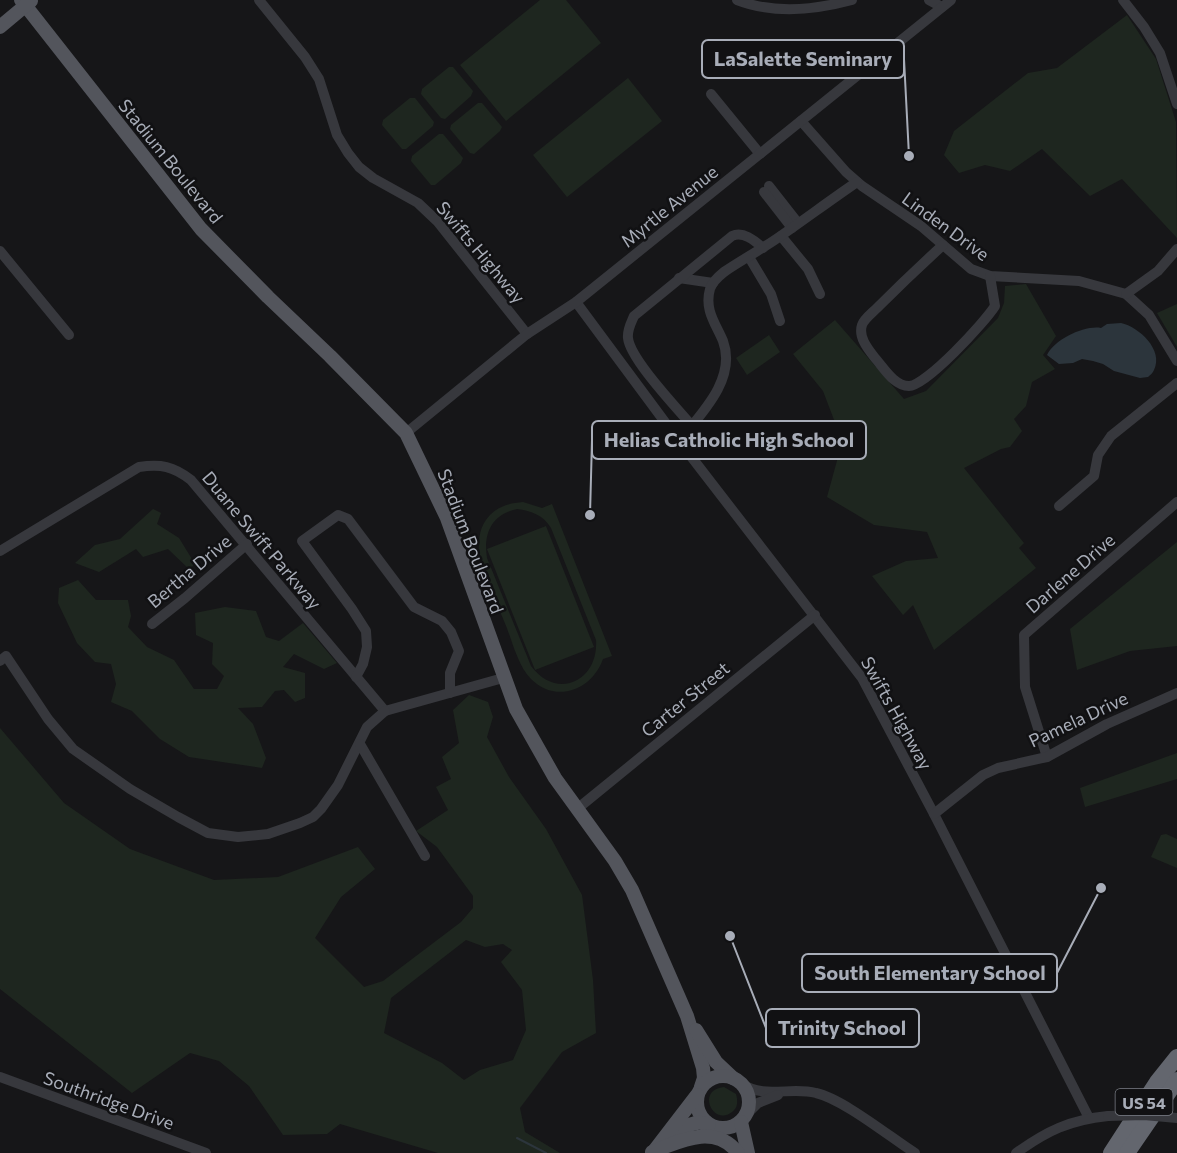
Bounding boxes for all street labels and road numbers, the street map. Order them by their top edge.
street label: Stadium Boulevard [114,94,228,228]
street label: Myrtle Avenue [616,160,722,252]
street label: Linden Drive [898,187,994,265]
street label: Swifts Highway [432,197,530,307]
street label: Stadium Boulevard [433,465,509,617]
street label: Duane Swift Parkway [198,466,326,614]
street label: Darlene Drive [1021,528,1119,618]
street label: Bertha Drive [143,530,235,612]
street label: Swifts Highway [857,653,937,773]
street label: Carter Street [636,657,734,741]
street label: Pamela Drive [1025,686,1131,752]
street label: Southridge Drive [41,1066,177,1134]
road number: US 54 [1116,1089,1172,1115]

